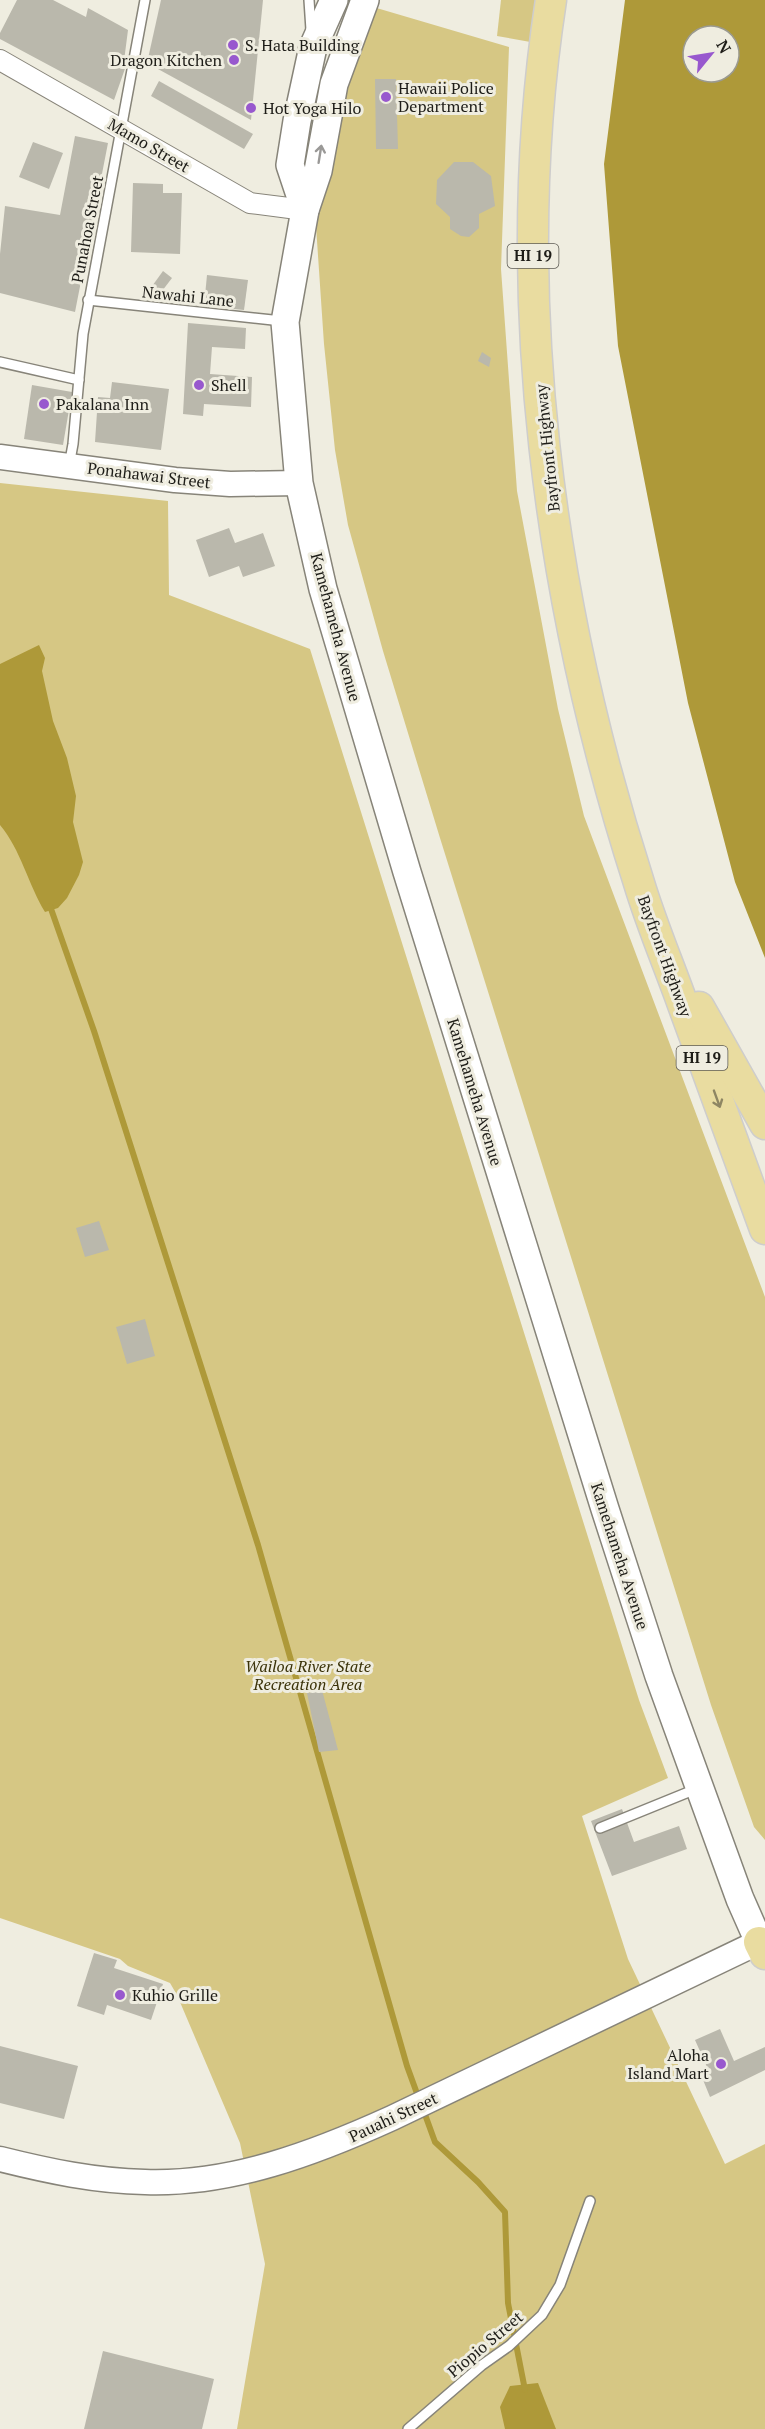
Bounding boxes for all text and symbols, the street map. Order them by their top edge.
north arrow [681,24,741,84]
place label: S. Hata Building [245,34,360,56]
text: N [711,36,737,57]
marker: S. Hata Building [226,38,240,52]
place label: Dragon Kitchen [110,49,222,71]
marker: Dragon Kitchen [227,53,241,67]
place label: Hawaii Police Department [398,77,494,117]
marker: Hawaii Police Department [379,90,393,104]
place label: Hot Yoga Hilo [263,97,362,119]
marker: Hot Yoga Hilo [244,101,258,115]
street label: Mamo Street [104,113,194,177]
one-way arrow [315,144,326,164]
street label: Punahoa Street [66,173,108,285]
road number: HI 19 [508,244,558,268]
street label: Nawahi Lane [141,280,235,312]
place label: Shell [211,374,247,396]
marker: Shell [192,378,206,392]
street label: Bayfront Highway [529,382,565,513]
place label: Pakalana Inn [56,393,149,415]
marker: Pakalana Inn [37,397,51,411]
street label: Ponahawai Street [86,457,212,493]
street label: Kamehameha Avenue [306,550,366,704]
street label: Bayfront Highway [633,892,698,1021]
street label: Kamehameha Avenue [442,1016,508,1168]
road number: HI 19 [676,1046,728,1070]
one-way arrow [713,1089,724,1108]
street label: Kamehameha Avenue [586,1480,654,1632]
park label: Wailoa River State Recreation Area [245,1655,371,1695]
place label: Kuhio Grille [132,1984,218,2006]
marker: Kuhio Grille [113,1988,127,2002]
place label: Aloha Island Mart [627,2044,709,2084]
marker: Aloha Island Mart [714,2057,728,2071]
street label: Pauahi Street [345,2087,441,2147]
street label: Piopio Street [442,2306,528,2382]

